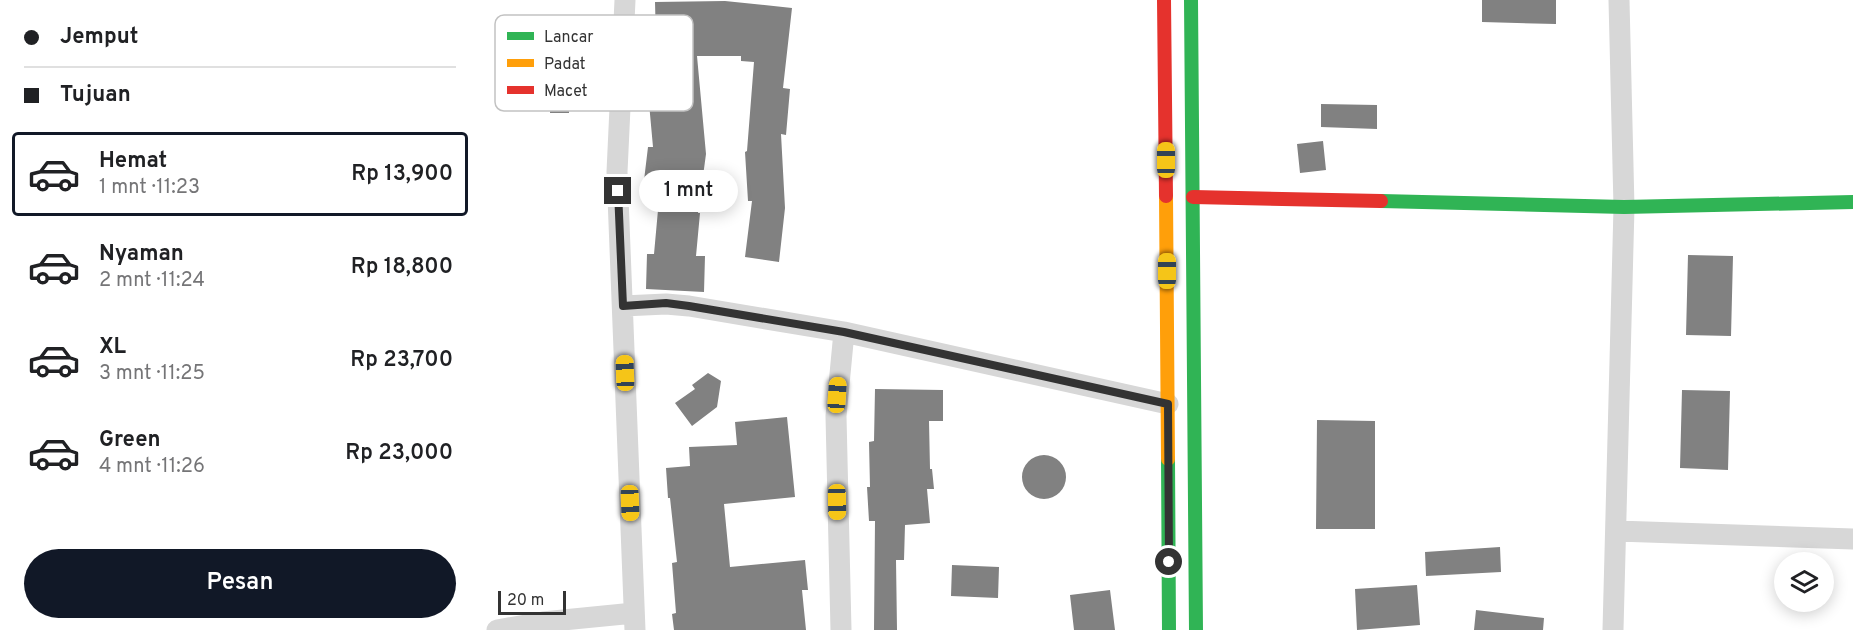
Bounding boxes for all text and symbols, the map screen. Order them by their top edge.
legend [495,15,693,111]
text: Jemput [60,24,138,51]
text: Lancar [544,28,594,48]
text: Padat [544,55,586,75]
text: Tujuan [60,82,131,109]
text: Macet [544,82,588,102]
car [1157,142,1175,178]
icon: car [27,147,81,201]
text: Hemat [99,148,167,175]
text: Rp 13,900 [351,161,453,188]
callout: 1 mnt [639,170,738,212]
text: 1 mnt · 11:23 [99,175,200,201]
route end [604,177,631,204]
text: 1 mnt [664,178,713,204]
icon: car [27,240,81,294]
text: Nyaman [99,241,184,268]
car [1158,253,1176,289]
text: Rp 18,800 [351,254,453,281]
text: 2 mnt · 11:24 [99,268,205,294]
icon: car [27,333,81,387]
text: XL [99,334,126,361]
text: Rp 23,700 [350,347,453,374]
car [615,355,635,391]
text: 3 mnt · 11:25 [99,361,205,387]
car [827,376,847,414]
icon: car [27,426,81,480]
text: Green [99,427,161,454]
text: Rp 23,000 [345,440,453,467]
text: 4 mnt · 11:26 [99,454,205,480]
car [828,484,846,520]
car [620,485,640,521]
route start [1155,548,1182,575]
button: Pesan [24,549,456,618]
map controls [1774,552,1834,612]
button: layers [1774,552,1834,612]
scale bar [498,588,566,616]
text: 20 m [507,591,544,611]

